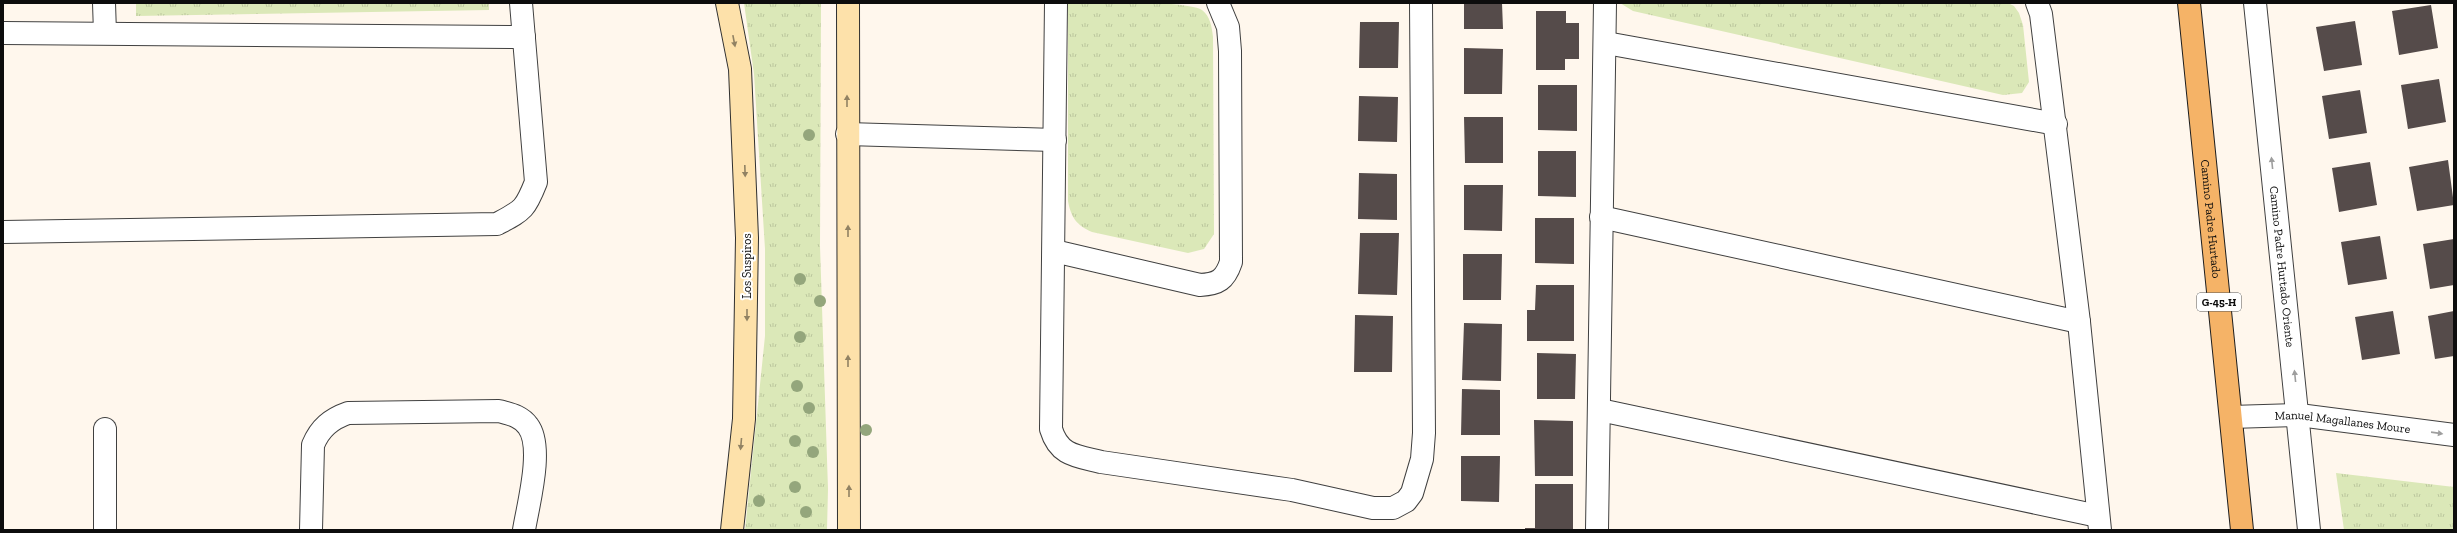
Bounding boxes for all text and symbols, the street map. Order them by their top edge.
one-way arrow [732,35,738,47]
one-way arrow [844,94,850,107]
one-way arrow [2268,157,2275,169]
street label: Camino Padre Hurtado [2198,159,2224,279]
one-way arrow [742,165,749,177]
street label: Camino Padre Hurtado Oriente [2267,185,2297,348]
one-way arrow [845,224,851,237]
street label: Los Suspiros [740,233,754,299]
road number: G-45-H [2197,293,2241,311]
one-way arrow [744,309,750,322]
one-way arrow [845,354,851,367]
one-way arrow [2291,370,2298,382]
street label: Manuel Magallanes Moure [2274,408,2412,436]
one-way arrow [2431,430,2443,436]
one-way arrow [738,438,745,450]
one-way arrow [846,484,852,497]

